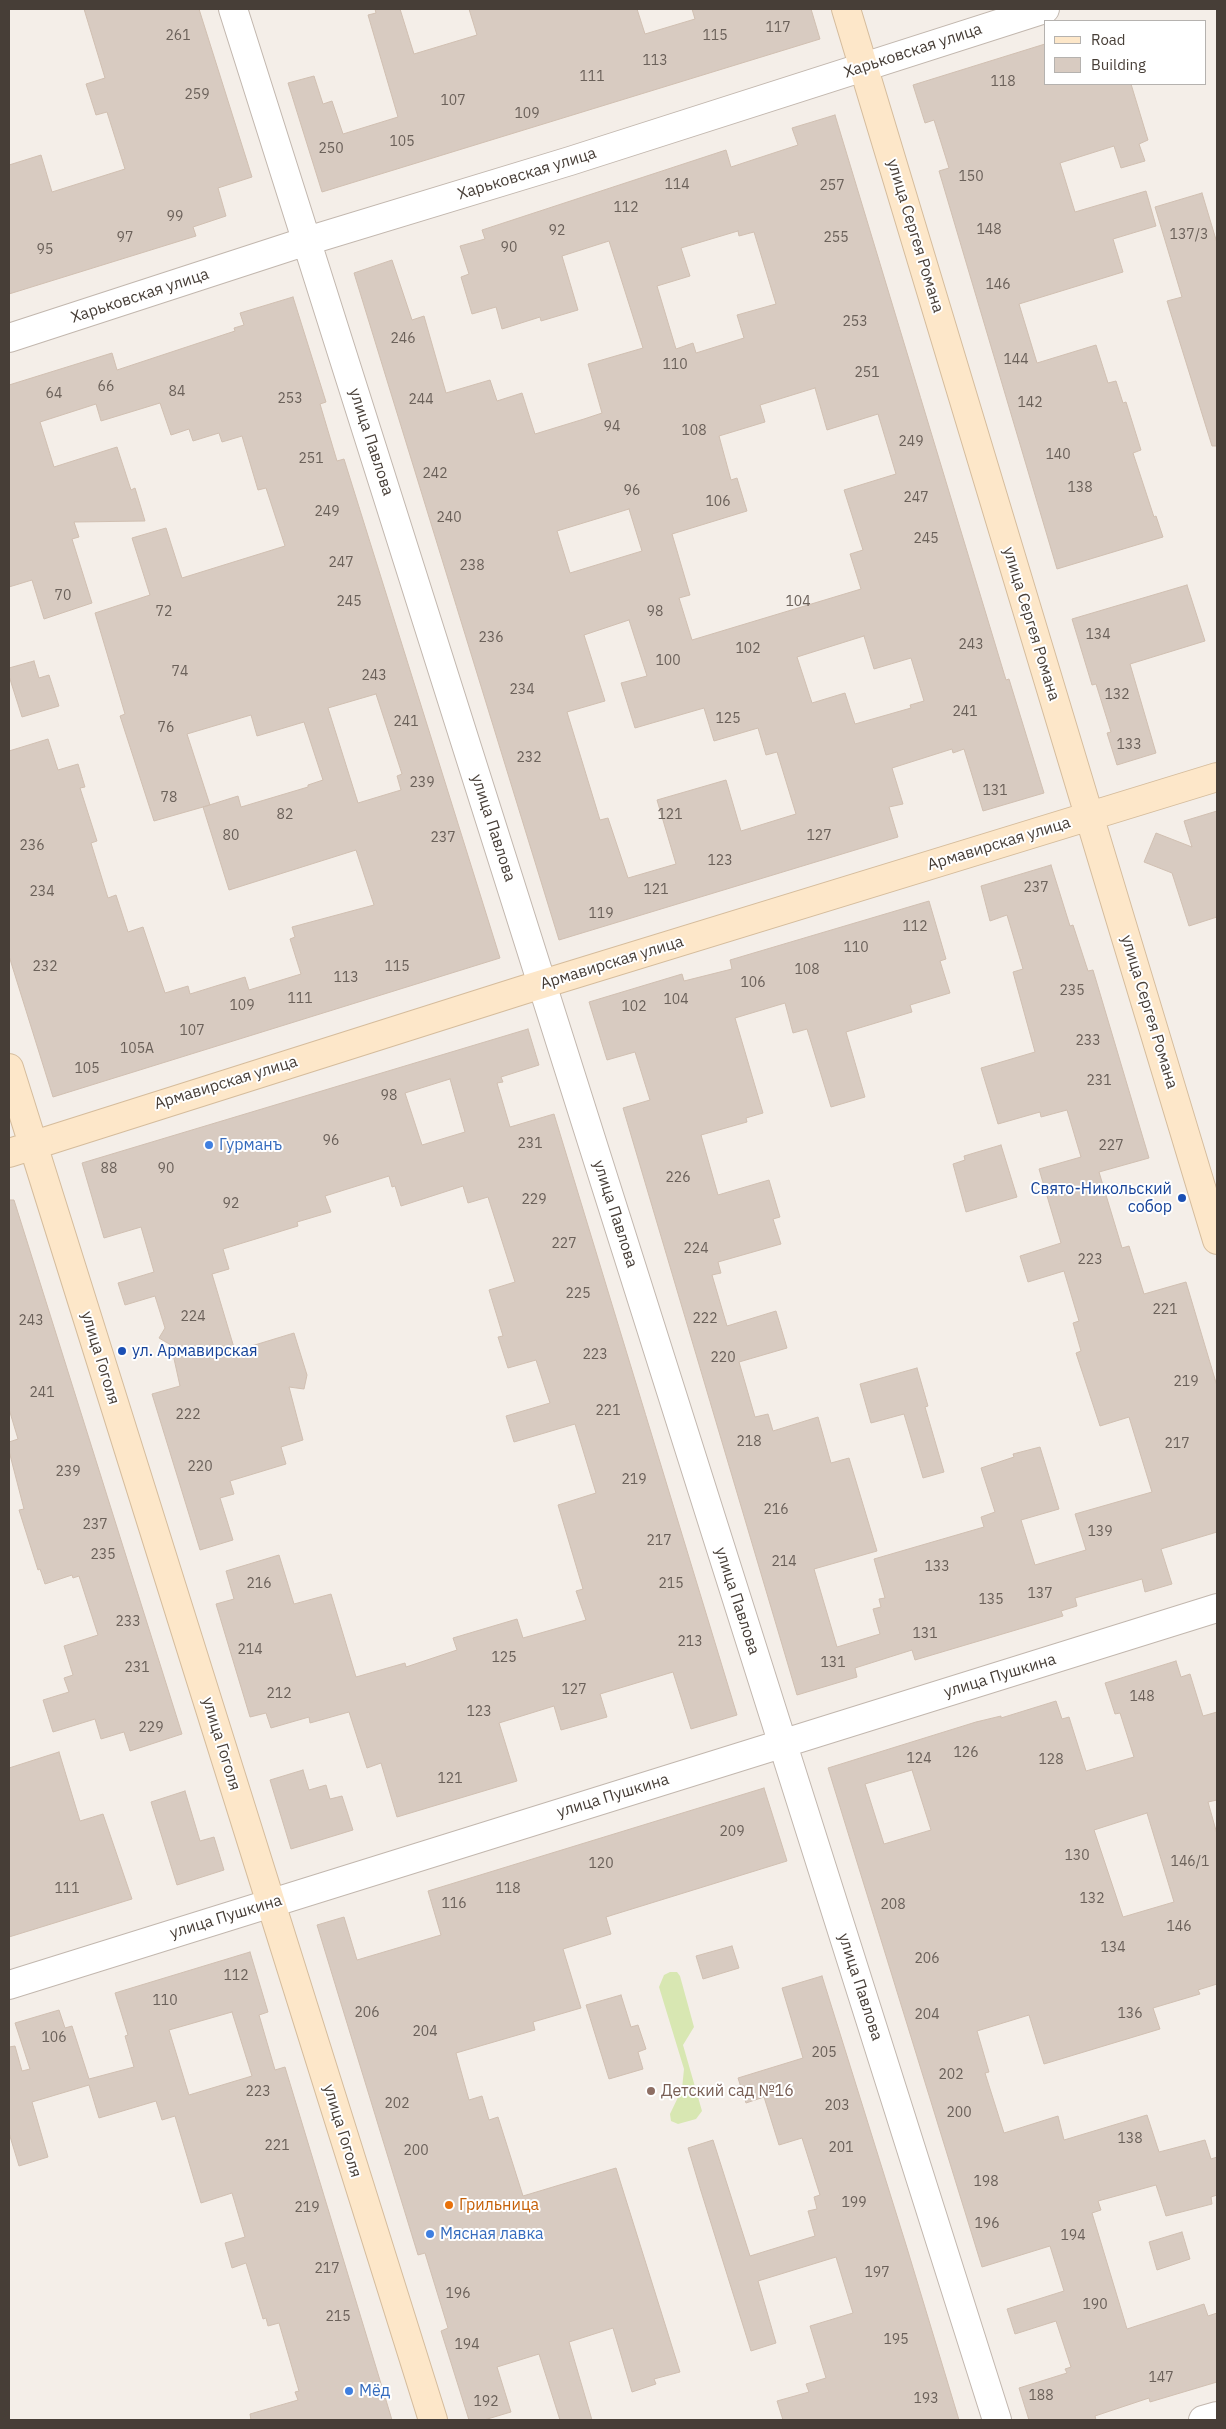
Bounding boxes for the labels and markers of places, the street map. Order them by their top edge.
place label: Гурманъ [219,1135,282,1155]
marker: Гурманъ [203,1139,215,1151]
place label: Свято-Никольский собор [1031,1179,1172,1217]
marker: Свято-Никольский собор [1176,1192,1188,1204]
place label: ул. Армавирская [132,1341,258,1361]
marker: ул. Армавирская [116,1345,128,1357]
place label: Детский сад №16 [661,2081,794,2101]
marker: Детский сад №16 [645,2085,657,2097]
place label: Грильница [459,2195,539,2215]
marker: Грильница [443,2199,455,2211]
place label: Мясная лавка [440,2224,544,2244]
marker: Мясная лавка [424,2228,436,2240]
place label: Мёд [359,2381,390,2401]
marker: Мёд [343,2385,355,2397]

